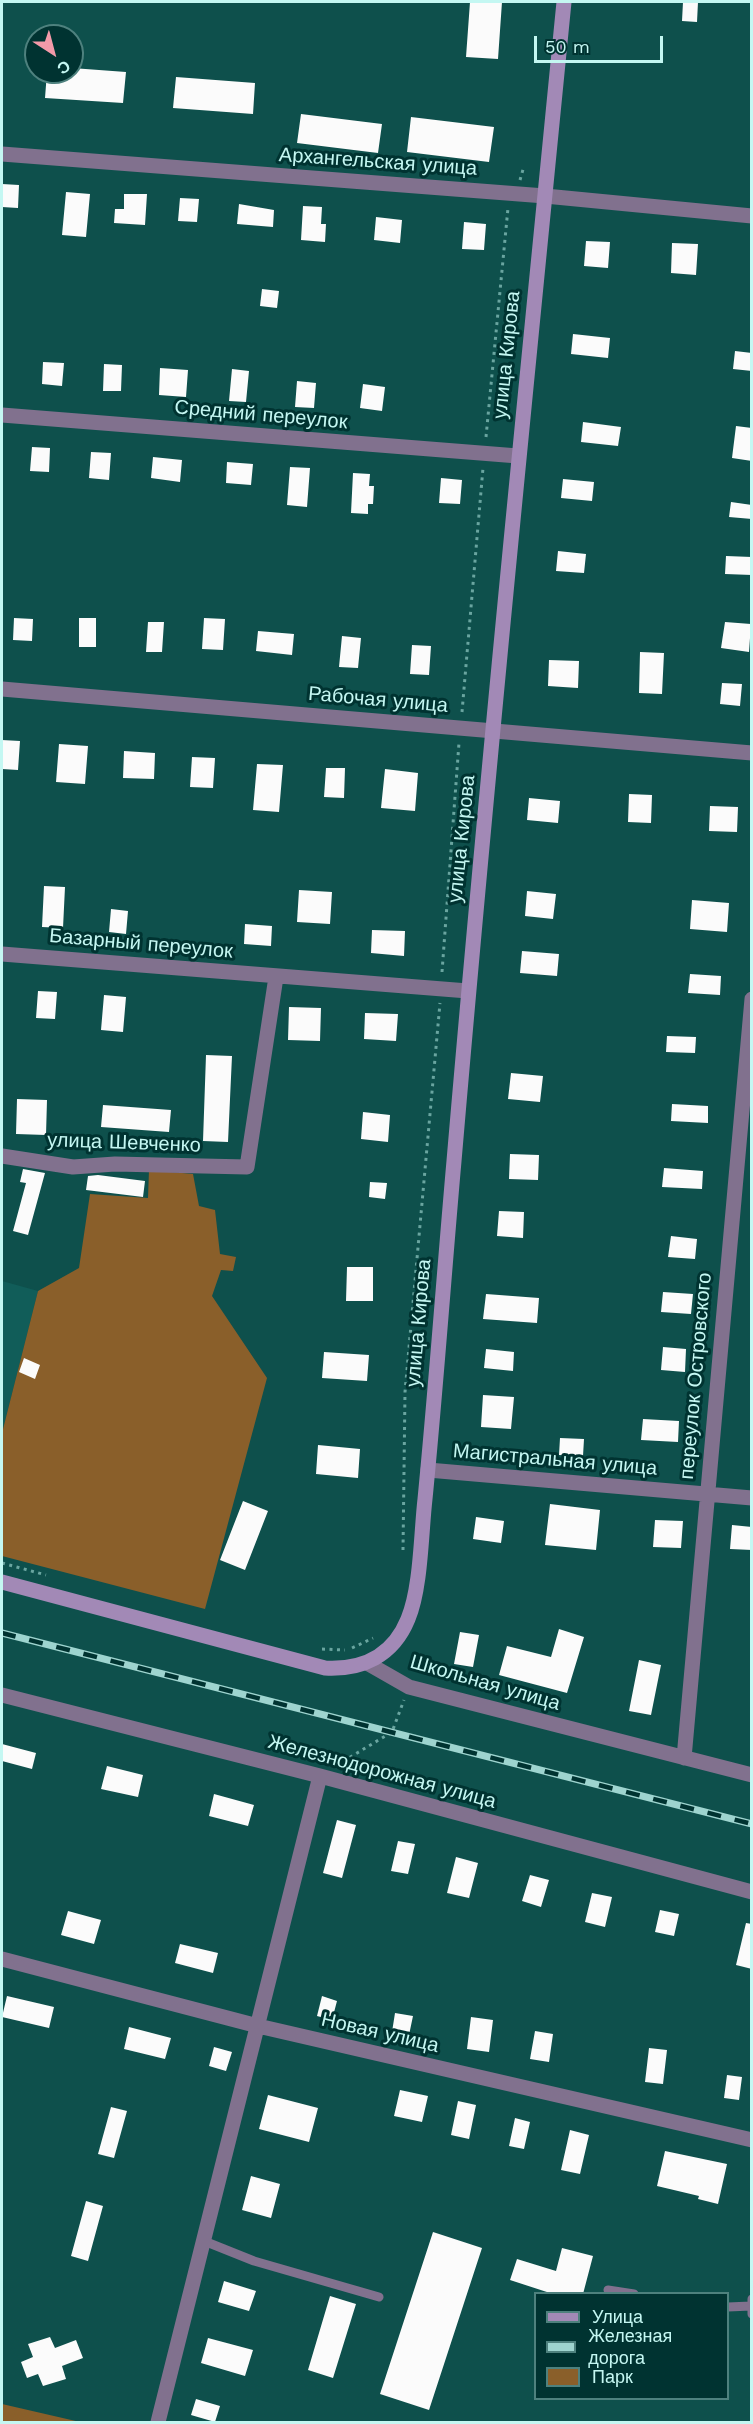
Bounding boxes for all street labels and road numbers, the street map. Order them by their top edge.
street label: Архангельская улица [278,143,478,181]
street label: улица Кирова [488,290,526,420]
street label: Средний переулок [174,395,348,435]
street label: Рабочая улица [307,682,449,718]
street label: улица Кирова [443,774,481,904]
street label: Базарный переулок [48,924,234,964]
street label: улица Шевченко [47,1128,201,1158]
street label: улица Кирова [401,1258,437,1388]
street label: переулок Островского [675,1272,717,1480]
street label: Магистральная улица [452,1439,658,1481]
street label: Школьная улица [407,1650,563,1716]
street label: Железнодорожная улица [265,1730,499,1814]
street label: Новая улица [319,2008,441,2058]

